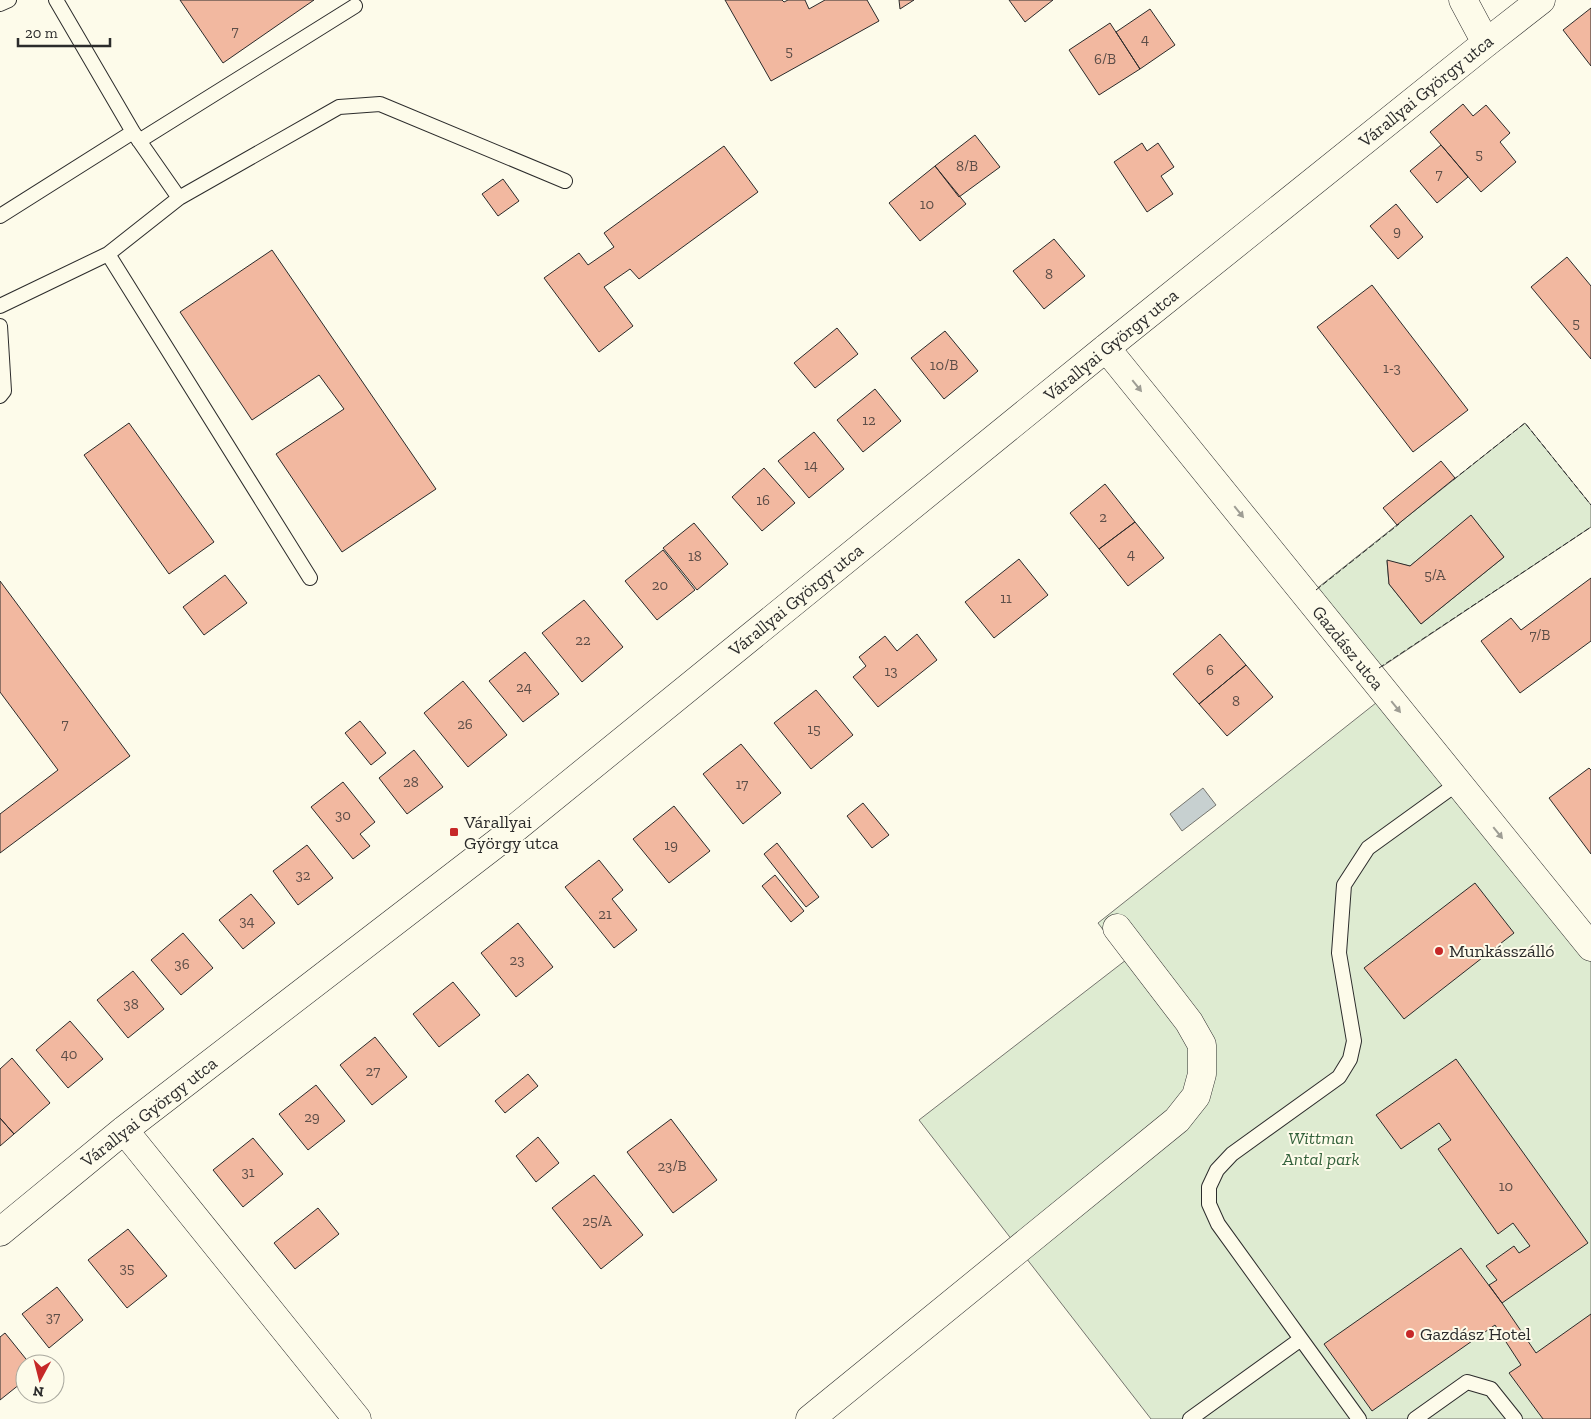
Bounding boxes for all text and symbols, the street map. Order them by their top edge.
scale bar [18,15,110,47]
house number: 7 [231,22,239,40]
text: 20 m [25,24,58,42]
house number: 4 [1141,30,1149,48]
street label: Várallyai György utca [1354,30,1498,153]
house number: 5 [785,42,793,60]
house number: 6/B [1094,50,1116,68]
house number: 5 [1475,145,1483,163]
house number: 8/B [956,157,978,175]
house number: 7 [1435,165,1443,183]
house number: 10 [920,195,934,213]
house number: 9 [1393,222,1401,240]
house number: 8 [1045,265,1053,283]
street label: Várallyai György utca [1039,284,1183,407]
house number: 5 [1572,314,1580,332]
house number: 10/B [930,356,958,374]
house number: 1-3 [1383,359,1401,377]
one-way arrow [1131,379,1142,392]
house number: 12 [862,411,876,429]
house number: 14 [804,456,818,474]
house number: 16 [756,491,770,509]
one-way arrow [1233,505,1244,518]
house number: 2 [1099,508,1107,526]
street label: Várallyai György utca [724,539,868,662]
house number: 4 [1127,545,1135,563]
house number: 18 [688,547,702,565]
house number: 5/A [1424,566,1446,584]
house number: 20 [652,576,668,594]
house number: 11 [1000,589,1012,607]
street label: Gazdász utca [1307,601,1389,695]
house number: 7/B [1530,626,1550,644]
house number: 22 [575,631,591,649]
house number: 6 [1206,661,1214,679]
house number: 13 [884,662,898,680]
house number: 24 [516,678,532,696]
house number: 8 [1232,692,1240,710]
one-way arrow [1390,700,1401,713]
house number: 7 [61,715,69,733]
house number: 26 [457,715,473,733]
house number: 15 [807,720,821,738]
house number: 28 [403,773,419,791]
house number: 17 [736,775,748,793]
house number: 30 [335,806,351,824]
place label: Várallyai György utca [463,811,559,854]
marker: Várallyai György utca [448,826,460,838]
one-way arrow [1493,826,1504,839]
house number: 19 [664,836,678,854]
house number: 32 [295,866,311,884]
house number: 21 [598,905,612,923]
house number: 34 [239,912,255,930]
place label: Munkásszálló [1449,940,1555,962]
marker: Munkásszálló [1433,945,1445,957]
house number: 23 [509,951,525,969]
house number: 36 [174,955,190,973]
house number: 38 [123,995,139,1013]
house number: 40 [61,1045,77,1063]
street label: Várallyai György utca [76,1052,222,1173]
house number: 27 [366,1062,380,1080]
house number: 29 [304,1108,320,1126]
park label: Wittman Antal park [1282,1127,1359,1170]
house number: 23/B [657,1157,687,1175]
house number: 31 [241,1163,255,1181]
house number: 10 [1499,1177,1513,1195]
house number: 25/A [582,1212,612,1230]
house number: 35 [119,1259,135,1277]
house number: 37 [46,1308,60,1326]
place label: Gazdász Hotel [1420,1323,1531,1345]
marker: Gazdász Hotel [1404,1328,1416,1340]
north arrow [15,1354,65,1404]
text: N [32,1382,45,1400]

